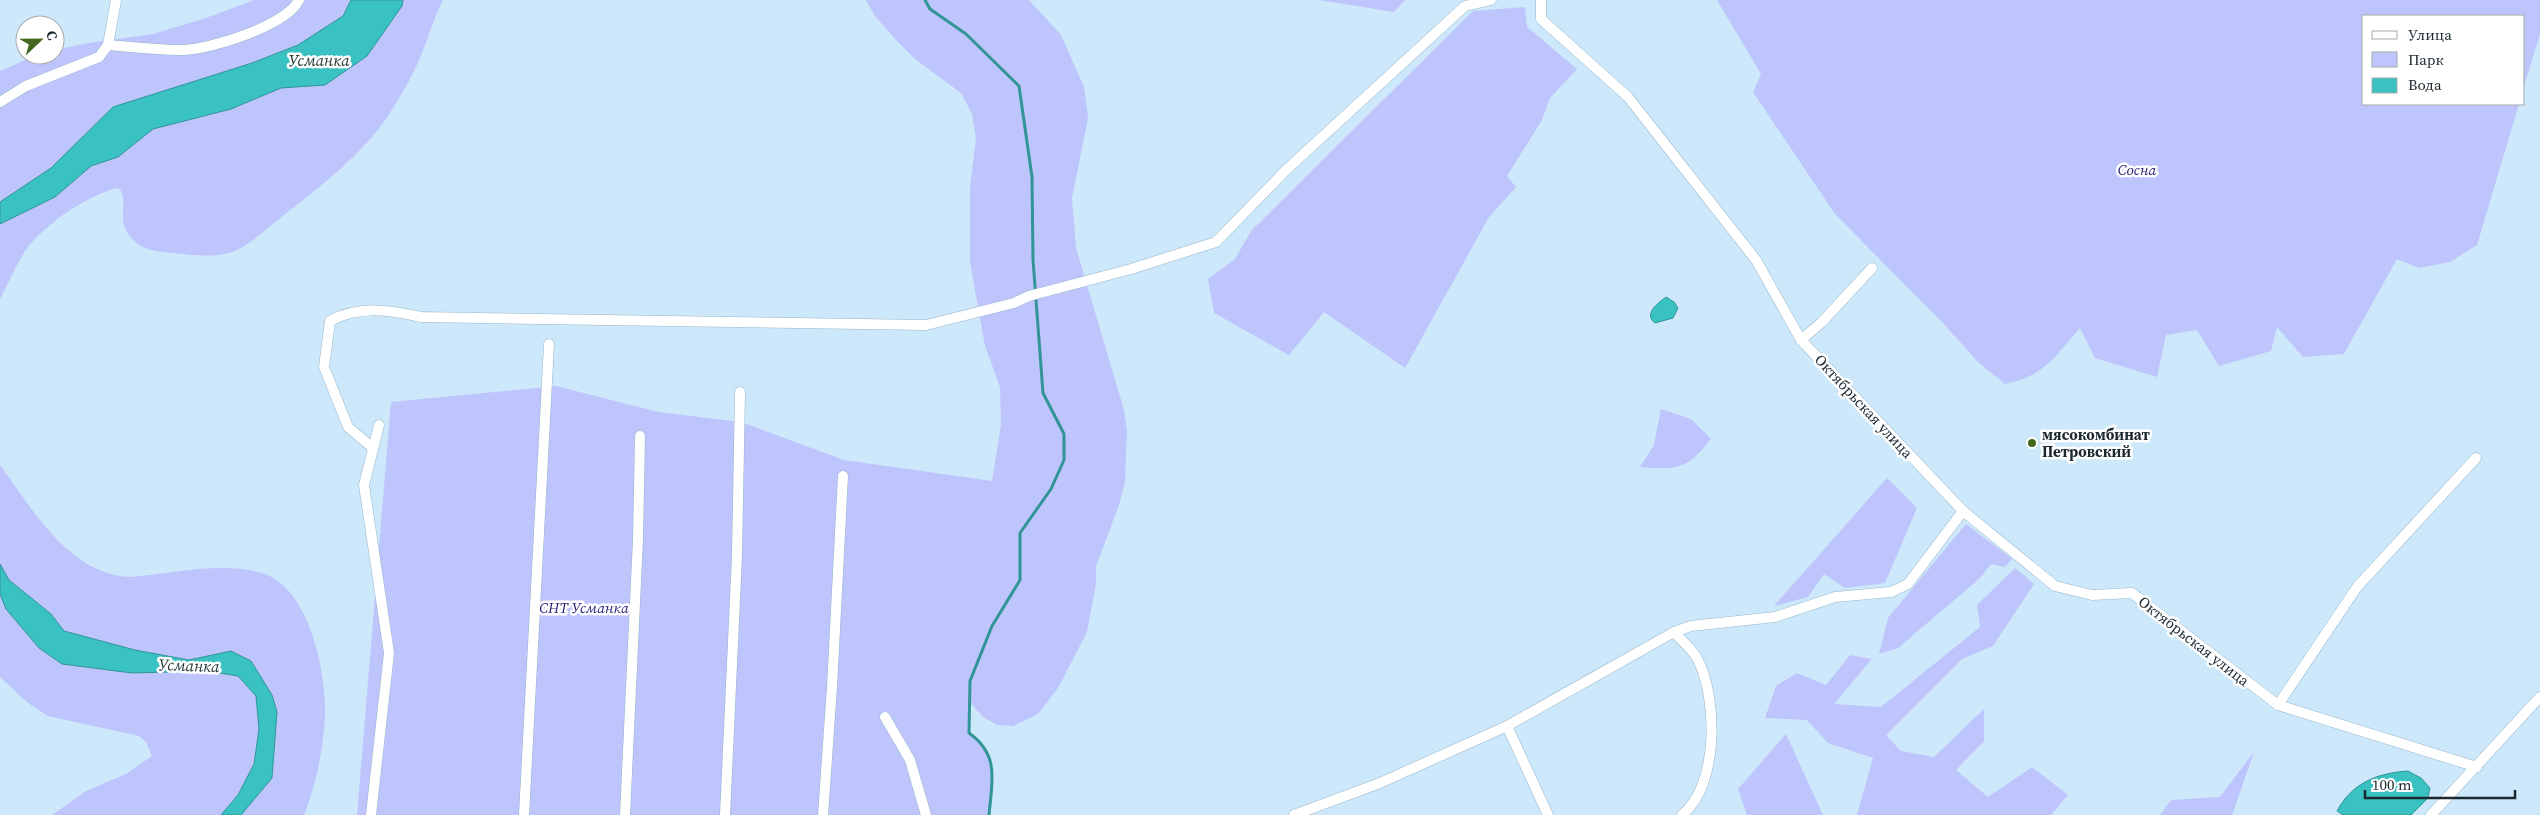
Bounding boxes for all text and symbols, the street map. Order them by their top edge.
north arrow [15,15,65,65]
legend [2362,15,2525,105]
text: Улица [2408,24,2452,45]
text: С [41,27,63,43]
water label: Усманка [289,49,350,71]
text: Парк [2408,49,2444,70]
text: Вода [2408,74,2442,95]
park label: Сосна [2118,159,2157,180]
street label: Октябрьская улица [1810,349,1918,463]
place label: мясокомбинат Петровский [2042,424,2150,462]
marker: мясокомбинат Петровский [2026,437,2038,449]
street label: Октябрьская улица [2134,591,2254,691]
park label: СНТ Усманка [539,597,629,618]
water label: Усманка [158,653,221,677]
scale bar [2365,768,2515,800]
text: 100 m [2372,774,2412,795]

